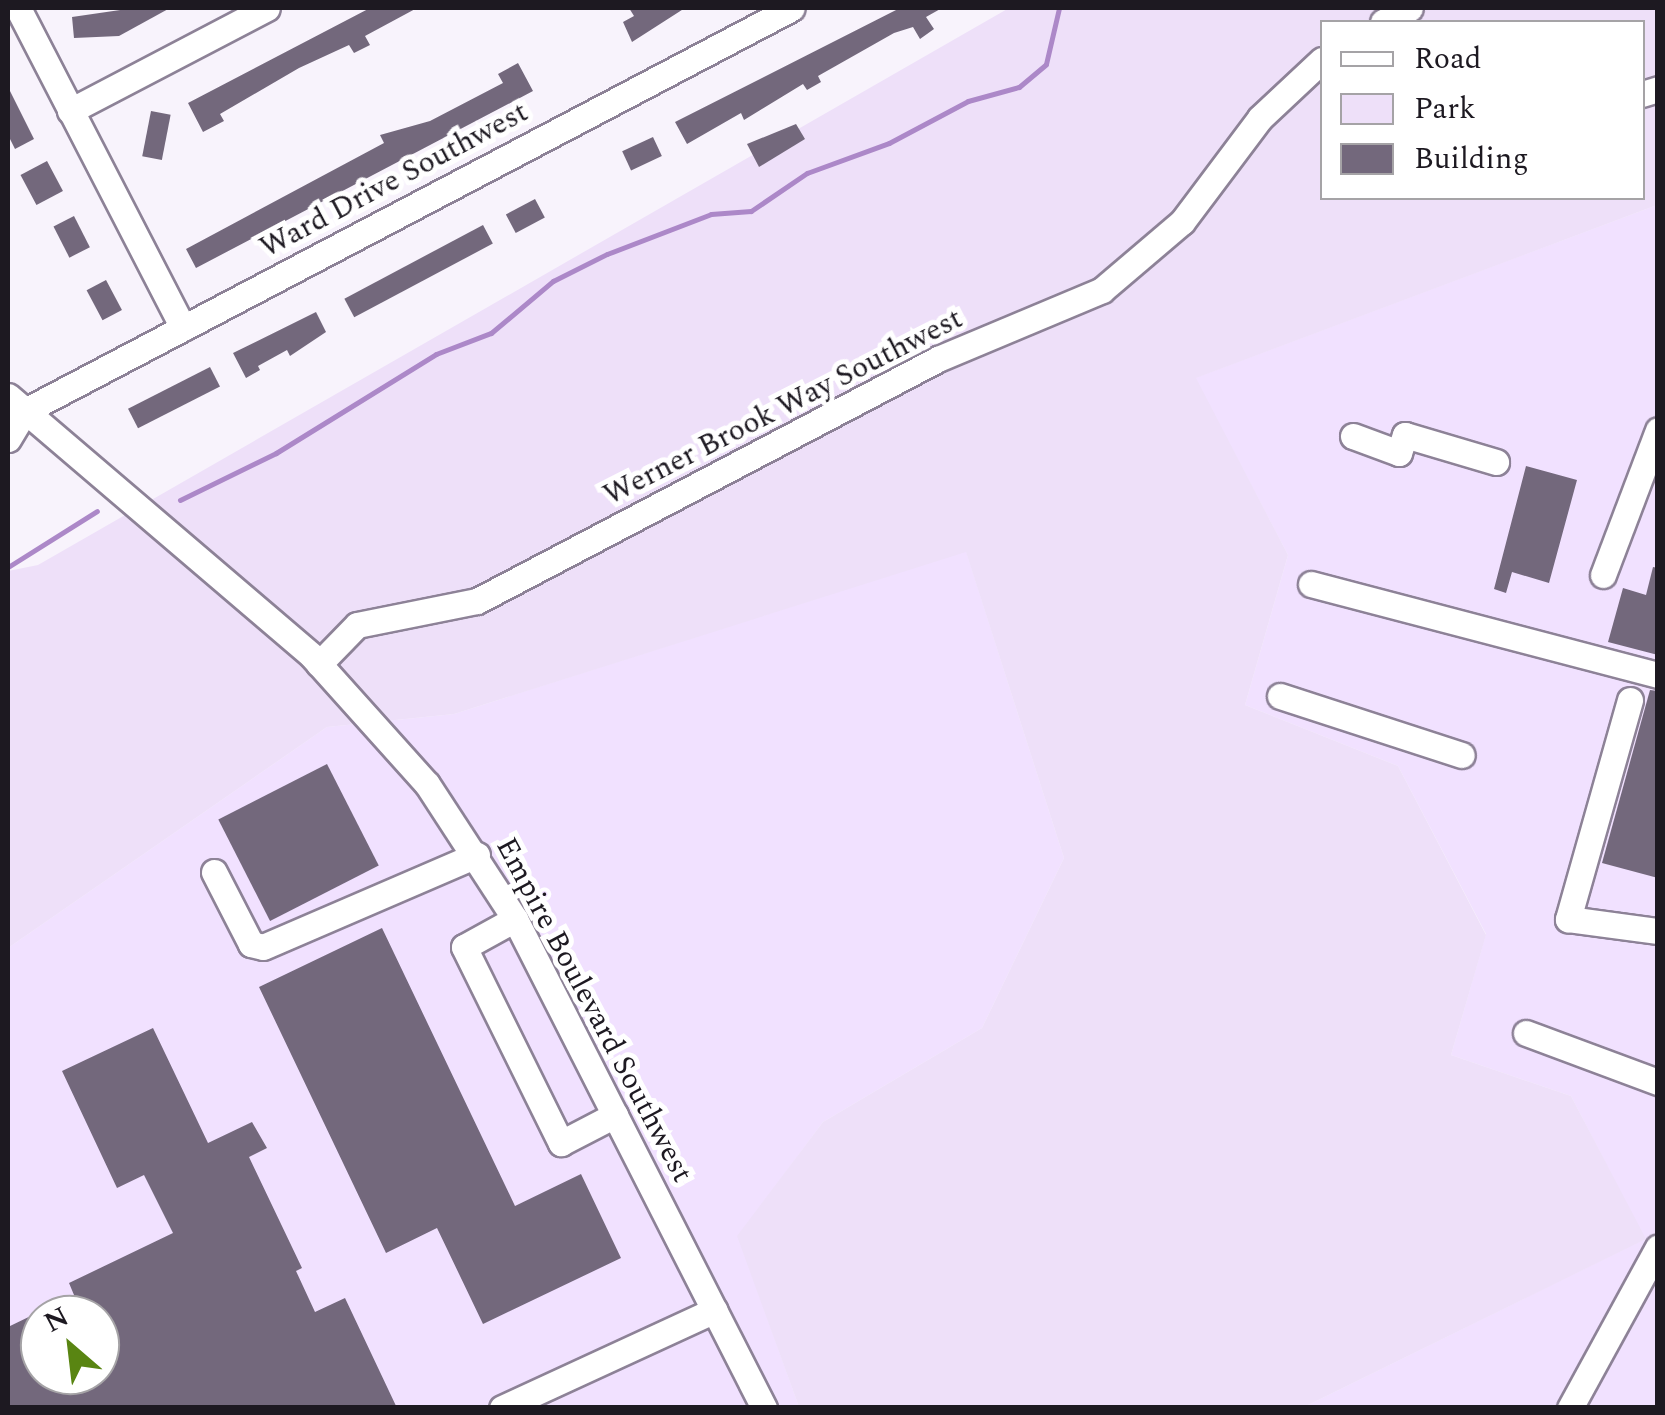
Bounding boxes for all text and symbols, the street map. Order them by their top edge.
legend [1320,20,1645,200]
text: Road [1414,36,1482,82]
text: Park [1414,86,1476,132]
street label: Ward Drive Southwest [254,94,534,266]
text: Building [1414,136,1529,182]
street label: Werner Brook Way Southwest [597,301,969,513]
street label: Empire Boulevard Southwest [488,832,700,1188]
north arrow [20,1295,120,1395]
text: N [36,1295,77,1344]

